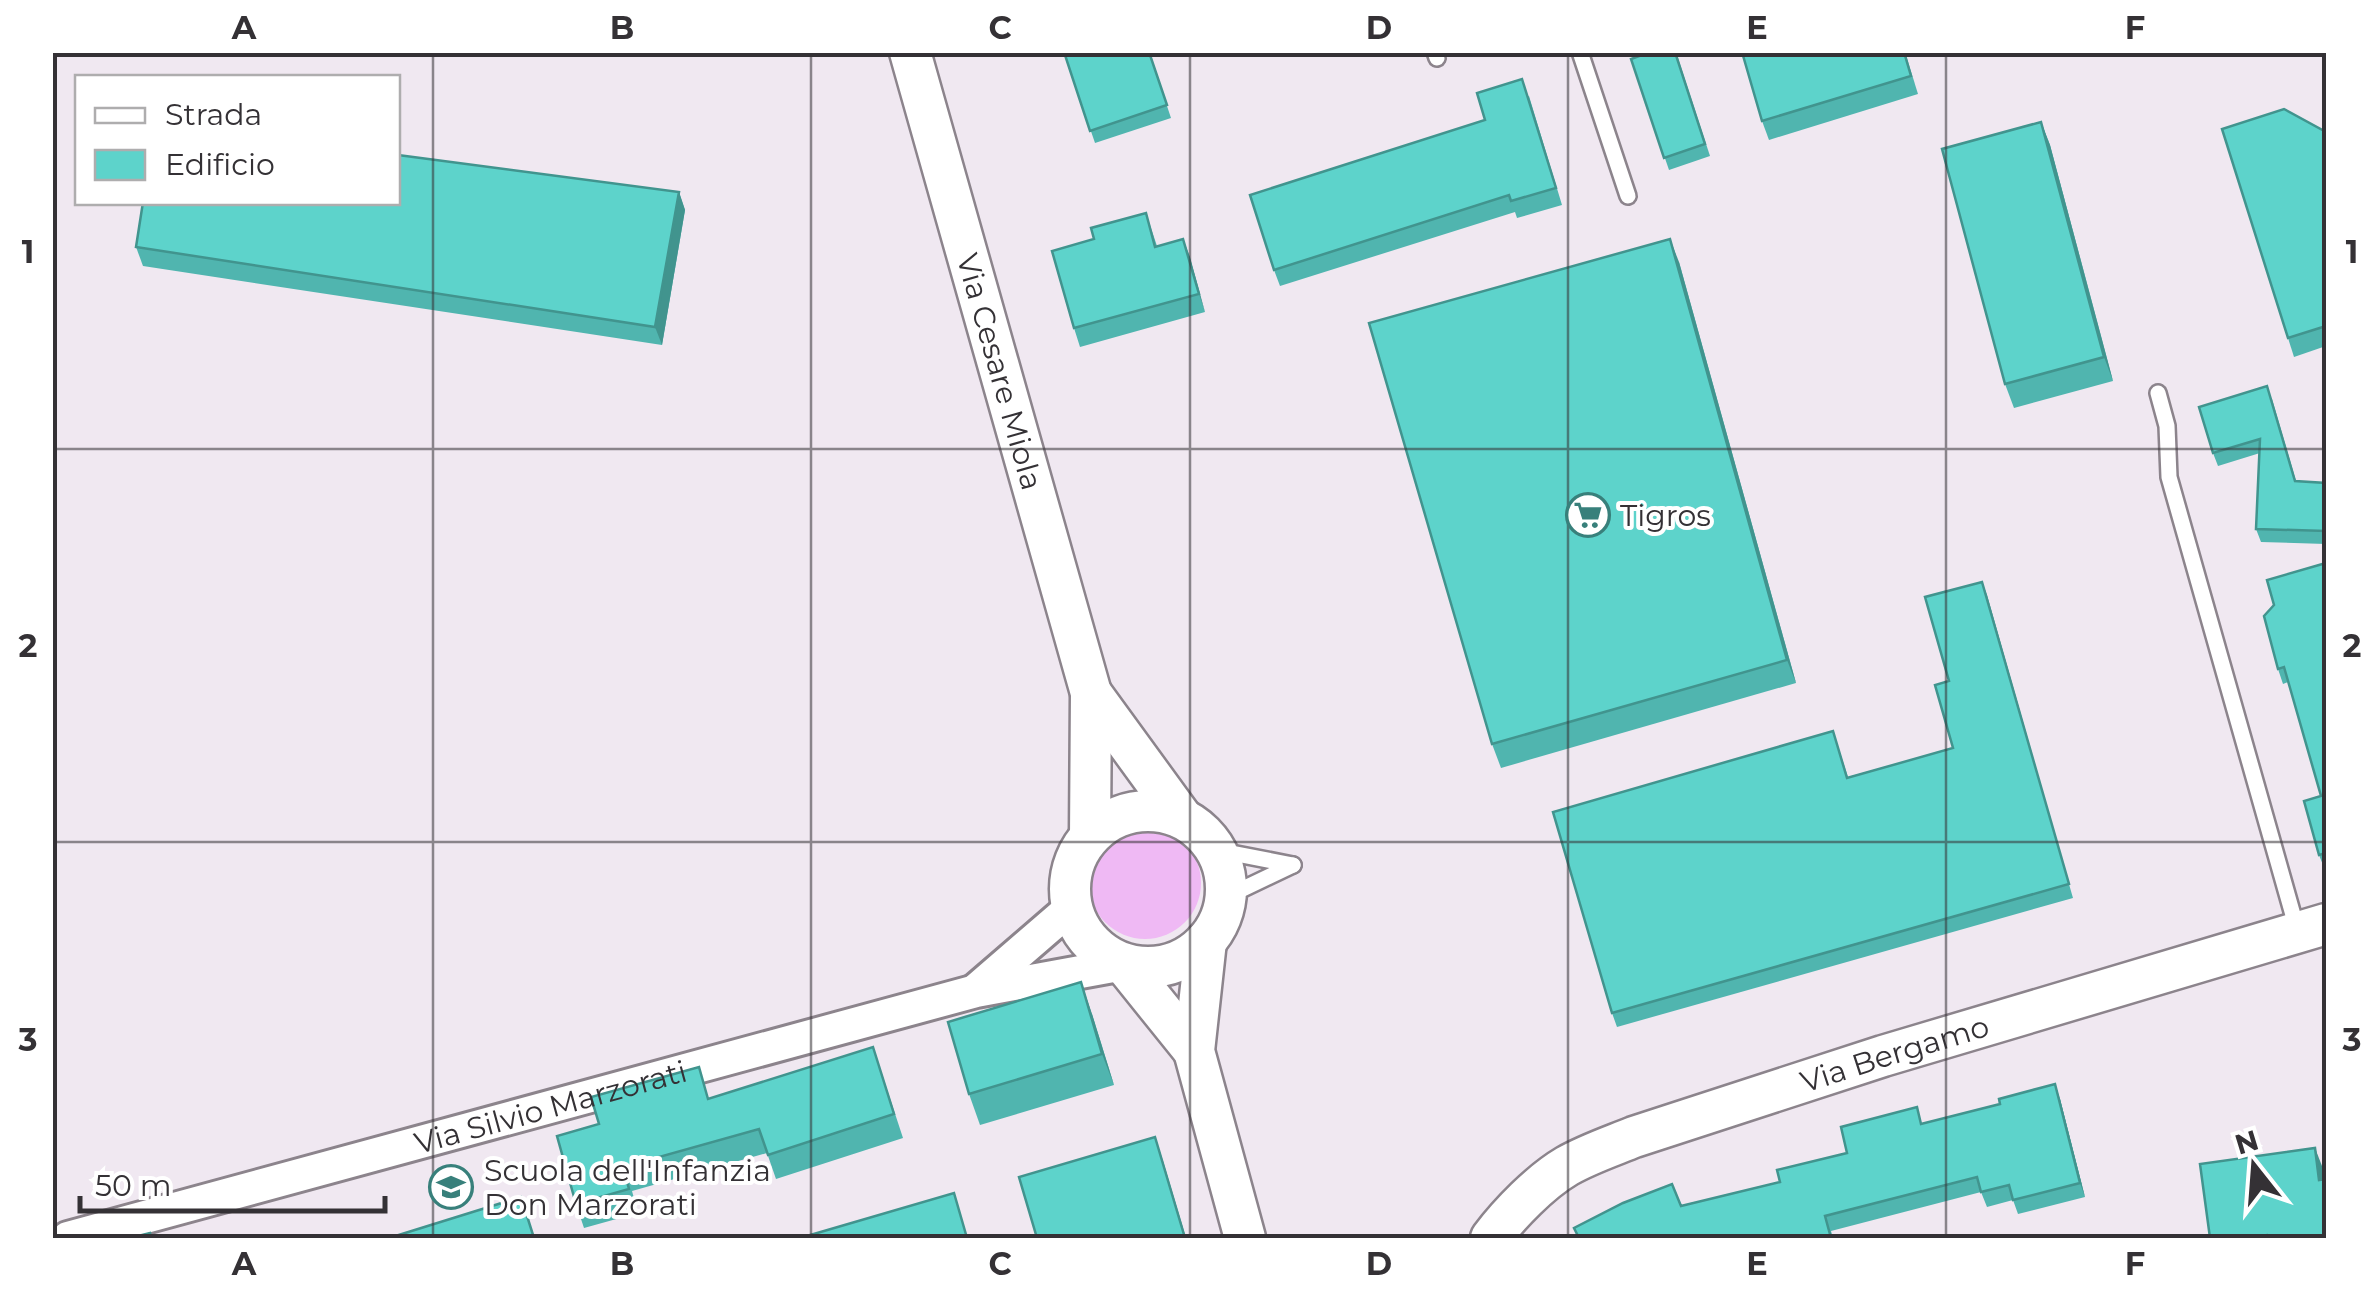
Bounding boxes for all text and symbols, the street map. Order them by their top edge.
text: A [231,8,257,47]
text: B [610,8,634,47]
text: C [988,8,1012,47]
text: D [1366,8,1392,47]
text: E [1746,8,1768,47]
text: F [2125,8,2145,47]
legend [75,75,400,205]
text: Strada [165,96,262,133]
text: Edificio [165,146,275,183]
text: 1 [22,232,34,271]
text: 1 [2346,232,2358,271]
street label: Via Cesare Miola [949,249,1051,494]
supermarket icon: Tigros [1565,492,1611,538]
place label: Tigros [1620,497,1711,534]
text: 2 [19,626,37,665]
text: 2 [2343,626,2361,665]
street label: Via Bergamo [1796,1007,1993,1100]
text: 3 [18,1020,37,1059]
text: 3 [2342,1020,2361,1059]
street label: Via Silvio Marzorati [410,1052,691,1161]
north arrow [2204,1116,2304,1216]
text: N [2231,1123,2262,1162]
scale bar [80,1151,385,1213]
place label: Scuola dell'Infanzia Don Marzorati [484,1152,771,1223]
school or university icon: Scuola dell'Infanzia Don Marzorati [428,1164,474,1210]
text: 50 m [95,1167,172,1204]
text: A [231,1244,257,1283]
text: B [610,1244,634,1283]
text: C [988,1244,1012,1283]
text: D [1366,1244,1392,1283]
text: E [1746,1244,1768,1283]
text: F [2125,1244,2145,1283]

